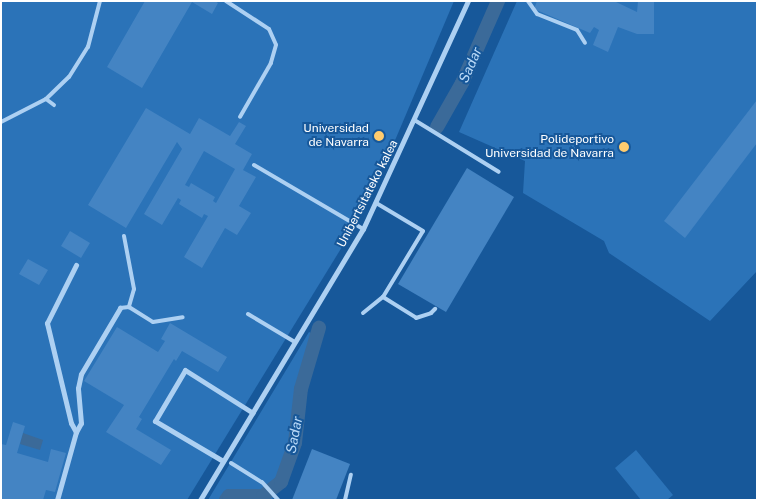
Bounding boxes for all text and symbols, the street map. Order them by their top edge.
water label: Sadar [455,45,485,85]
place label: Universidad de Navarra [303,122,369,150]
marker: Universidad de Navarra [373,130,385,142]
place label: Polideportivo Universidad de Navarra [485,133,614,161]
street label: Unibertsitateko kalea [335,138,401,250]
marker: Polideportivo Universidad de Navarra [618,141,630,153]
water label: Sadar [282,415,306,455]

